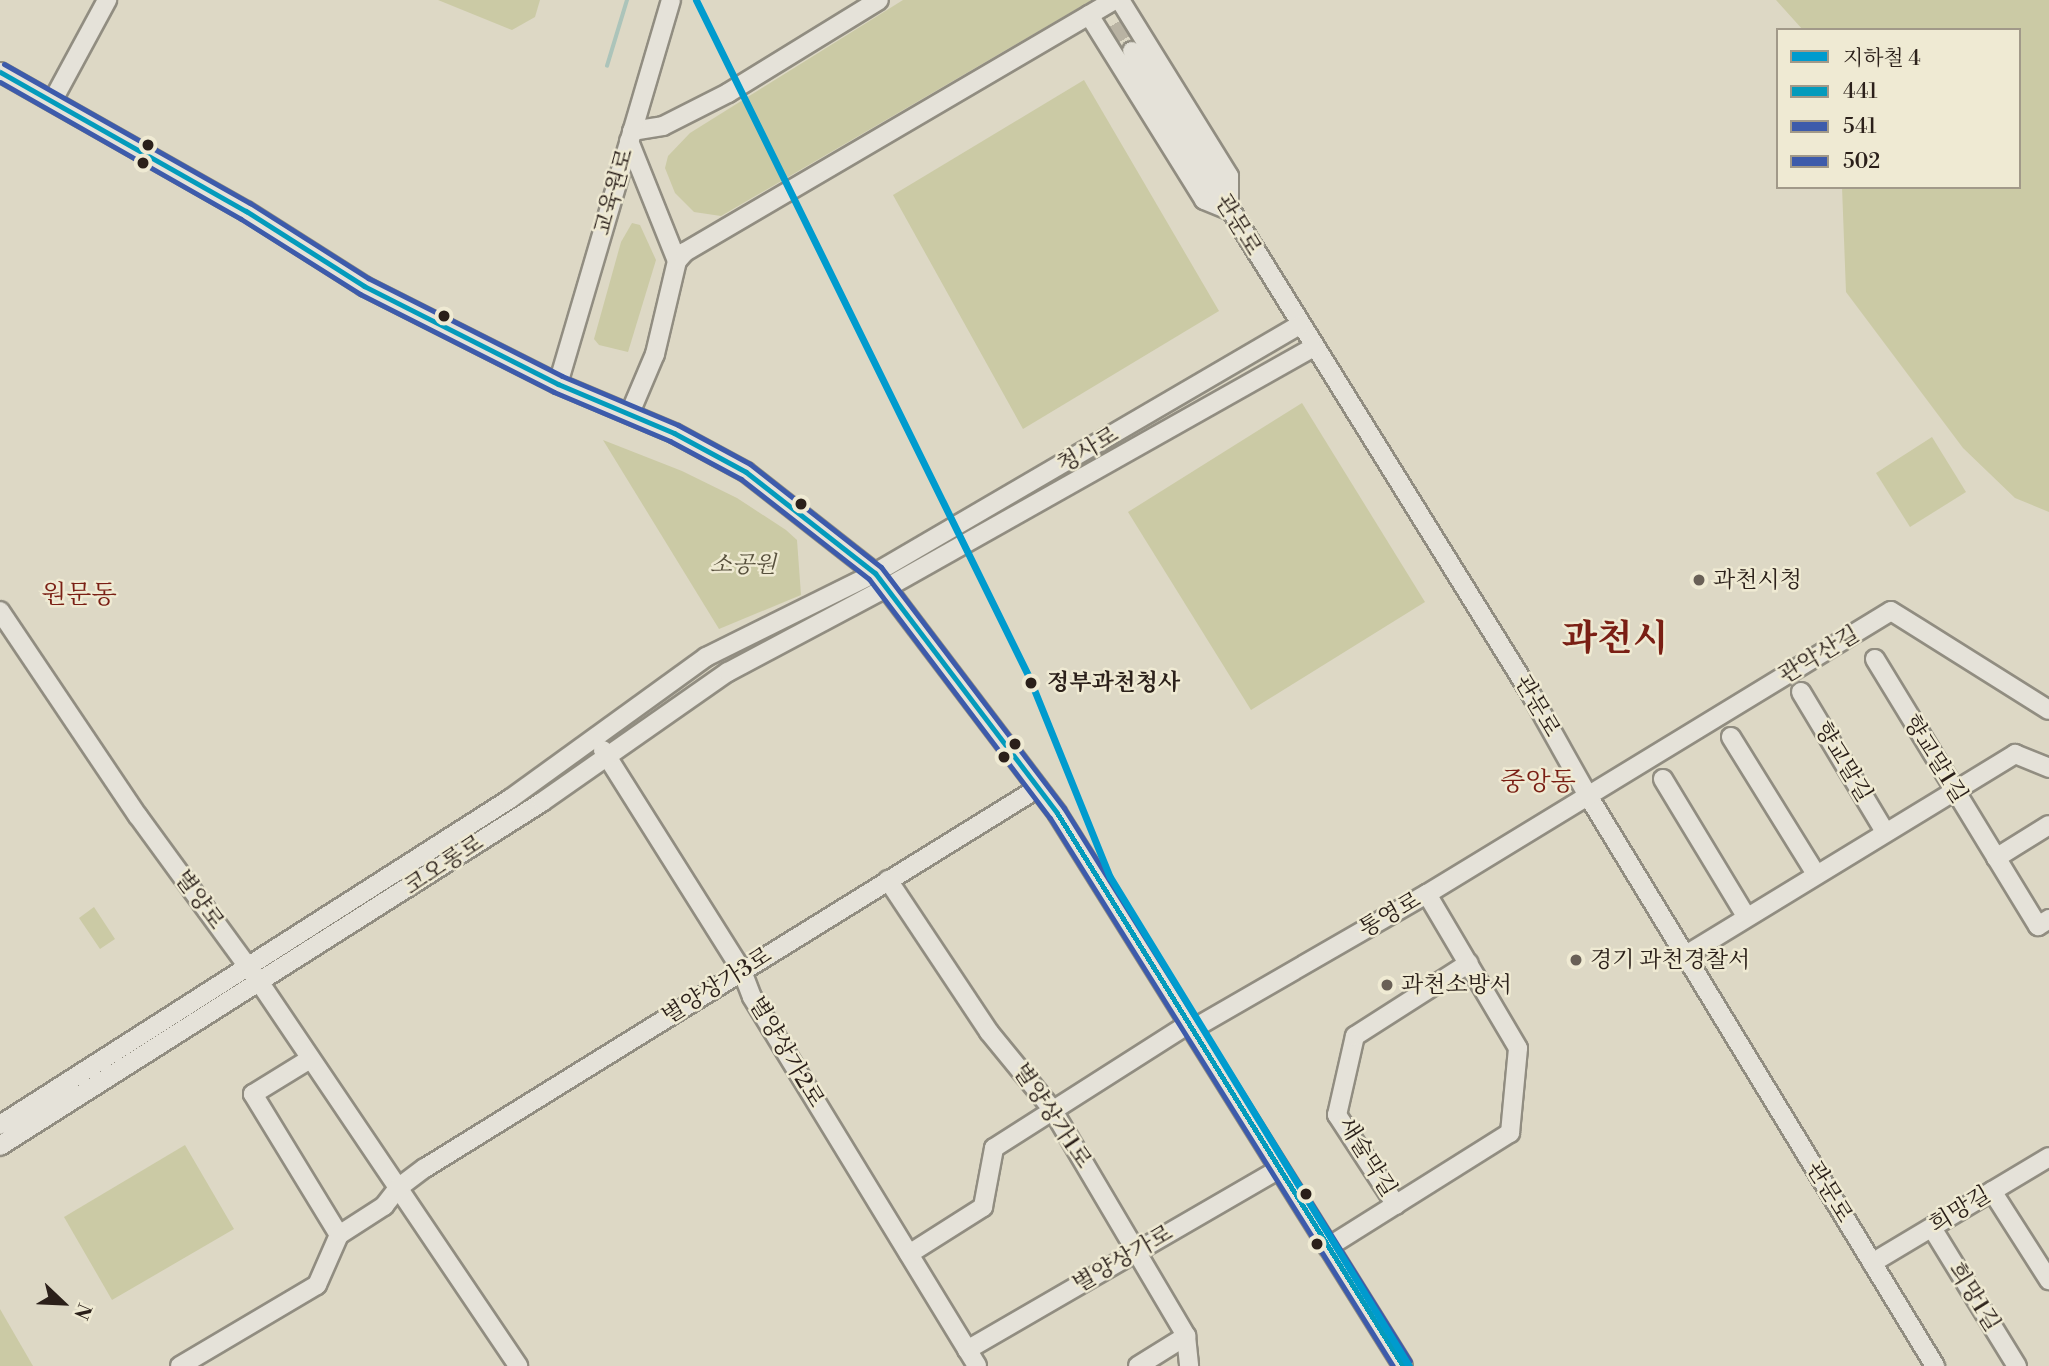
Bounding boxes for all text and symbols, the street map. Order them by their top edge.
legend [1776,28,2021,189]
text: 지하철 4 [1843,46,1921,72]
text: 441 [1843,79,1877,105]
text: 541 [1843,114,1877,140]
unlabelled marker [141,138,155,152]
street label: 교육원로 [588,145,640,239]
text: 502 [1843,149,1880,175]
unlabelled marker [136,156,150,170]
street label: 관문로 [1209,189,1267,261]
unlabelled marker [437,309,451,323]
street label: 청사로 [1052,421,1124,479]
unlabelled marker [794,497,808,511]
park label: 소공원 [710,551,776,579]
place label: 과천시청 [1713,566,1802,594]
marker: 과천시청 [1691,572,1707,588]
district label: 원문동 [41,580,117,612]
district label: 과천시 [1561,617,1669,661]
street label: 관악산길 [1774,620,1864,690]
place label: 정부과천청사 [1047,669,1180,697]
street label: 관문로 [1508,670,1566,742]
marker: 정부과천청사 [1021,673,1041,693]
street label: 향교말1길 [1897,710,1973,808]
street label: 향교말길 [1808,717,1878,807]
unlabelled marker [1008,737,1022,751]
unlabelled marker [997,750,1011,764]
district label: 중앙동 [1500,767,1576,799]
street label: 코오롱로 [399,829,489,901]
street label: 별양로 [168,865,230,935]
street label: 통영로 [1354,886,1426,944]
street label: 별양상가3로 [657,941,777,1031]
place label: 경기 과천경찰서 [1590,946,1750,974]
marker: 경기 과천경찰서 [1568,952,1584,968]
place label: 과천소방서 [1401,971,1512,999]
marker: 과천소방서 [1379,977,1395,993]
street label: 별양상가2로 [742,992,830,1112]
street label: 별양상가1로 [1007,1058,1097,1174]
street label: 새술막길 [1332,1112,1402,1202]
street label: 관문로 [1800,1156,1858,1228]
street label: 희망길 [1924,1181,1996,1239]
unlabelled marker [1299,1187,1313,1201]
street label: 별양상가로 [1068,1219,1178,1299]
unlabelled marker [1310,1237,1324,1251]
street label: 희망1길 [1942,1257,2006,1337]
north arrow [28,1268,98,1338]
text: N [68,1300,96,1323]

